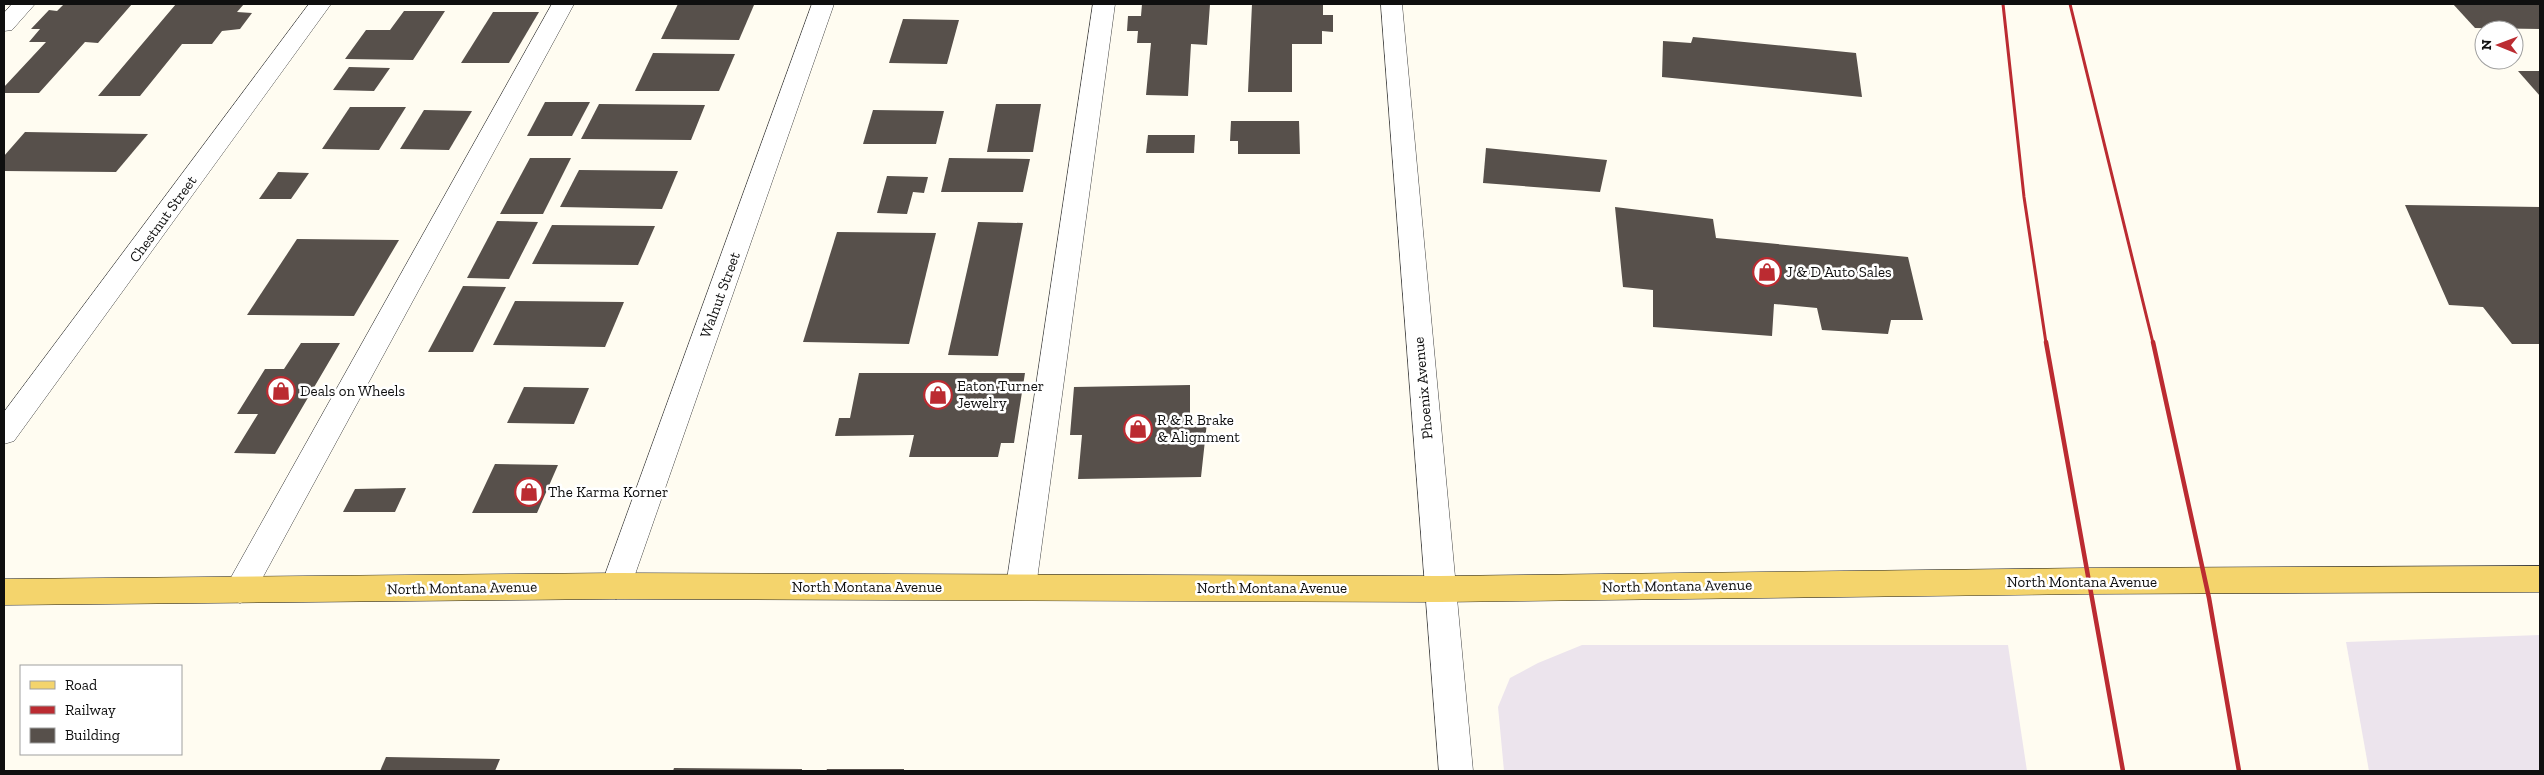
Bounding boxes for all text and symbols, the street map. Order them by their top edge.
north arrow [2474,20,2524,70]
text: N [2478,39,2495,50]
street label: Chestnut Street [126,172,201,266]
street label: Walnut Street [696,249,744,340]
shop icon: J & D Auto Sales [1752,257,1782,287]
place label: J & D Auto Sales [1786,263,1892,281]
street label: Phoenix Avenue [1410,336,1436,440]
shop icon: Deals on Wheels [266,376,296,406]
place label: Eaton Turner Jewelry [957,377,1044,412]
shop icon: Eaton Turner Jewelry [923,380,953,410]
place label: Deals on Wheels [300,382,405,400]
place label: R & R Brake & Alignment [1157,411,1240,446]
shop icon: R & R Brake & Alignment [1123,414,1153,444]
shop icon: The Karma Korner [514,477,544,507]
place label: The Karma Korner [548,483,668,501]
street label: North Montana Avenue [2007,573,2157,591]
street label: North Montana Avenue [1602,576,1752,596]
street label: North Montana Avenue [387,578,537,598]
street label: North Montana Avenue [792,578,942,596]
street label: North Montana Avenue [1197,579,1347,597]
legend [20,665,182,755]
text: Road [65,676,98,694]
text: Railway [65,701,116,719]
text: Building [65,726,120,744]

